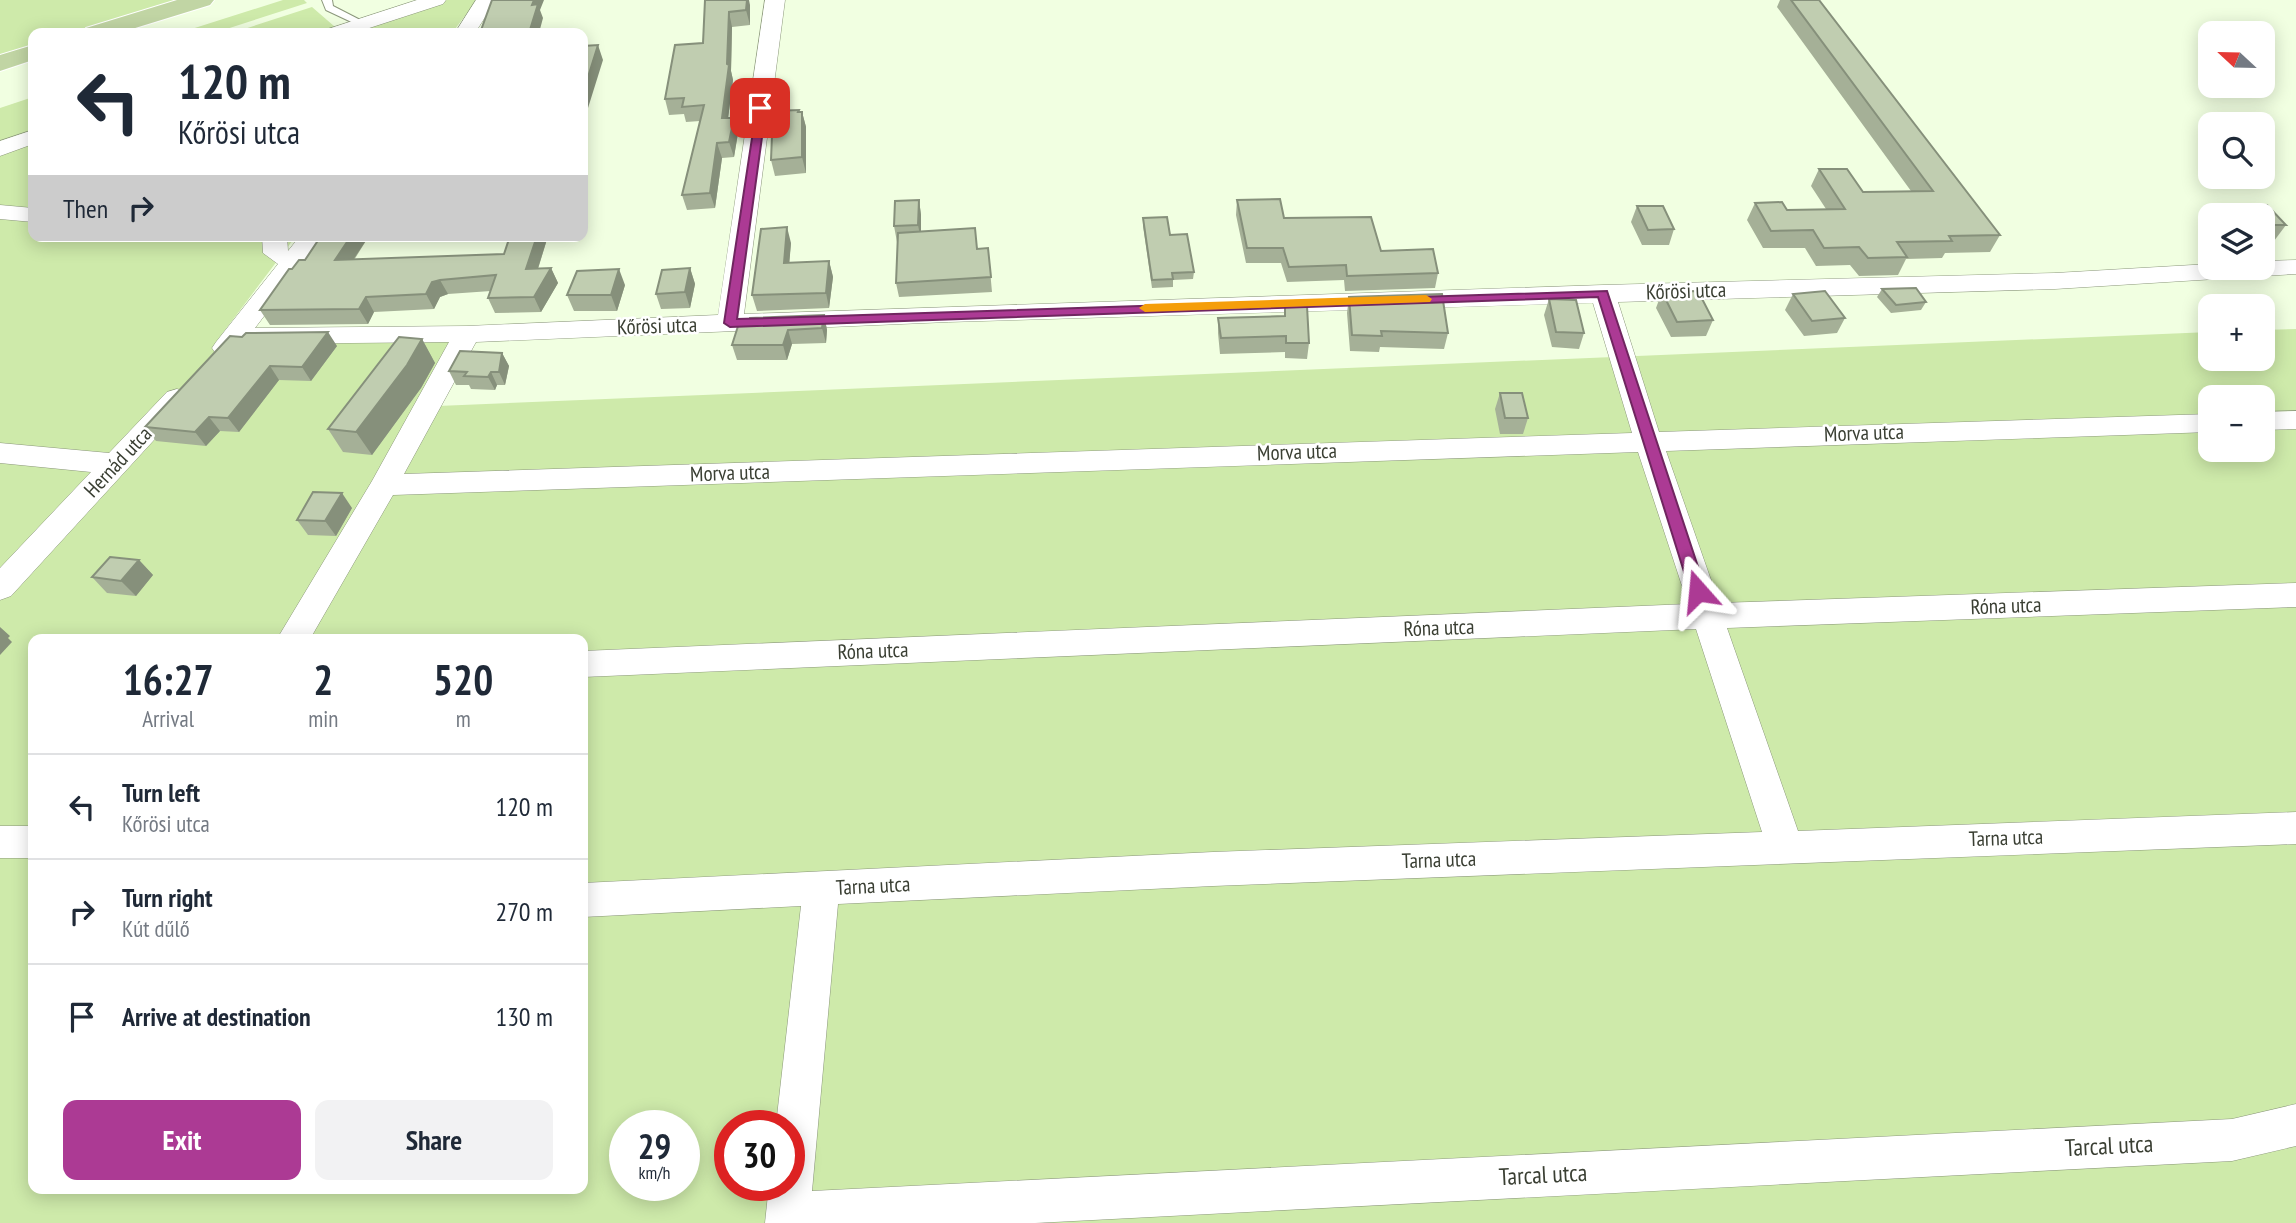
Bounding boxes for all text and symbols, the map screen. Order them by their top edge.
north arrow [2198,21,2275,98]
map controls [2198,21,2275,462]
text: 120 m [178,49,291,113]
icon: left [63,56,154,147]
pin [730,78,790,138]
icon: arrive [741,89,779,127]
text: Kőrösi utca [178,111,300,153]
button: search [2198,112,2275,189]
icon: right [122,189,160,227]
text: Then [63,192,108,225]
button: layers [2198,203,2275,280]
street label: Kőrösi utca [1645,276,1726,305]
button: + [2198,294,2275,371]
street label: Kőrösi utca [616,311,697,340]
button: − [2198,385,2275,462]
street label: Morva utca [1824,418,1904,447]
street label: Hernád utca [78,420,157,503]
street label: Morva utca [1257,437,1337,466]
street label: Morva utca [690,458,770,487]
position arrow [1661,554,1735,628]
street label: Róna utca [1970,591,2042,620]
street label: Róna utca [1403,613,1475,642]
street label: Róna utca [837,636,909,665]
text: 16:27 [123,652,214,707]
text: 2 [313,652,333,707]
text: 520 [433,652,493,707]
text: Arrival [142,704,194,733]
text: min [308,704,338,733]
text: m [456,704,471,733]
text: Turn left [122,776,200,809]
icon: left [63,788,101,826]
text: 120 m [495,790,553,823]
text: Kőrösi utca [122,809,210,838]
street label: Tarna utca [1968,823,2044,852]
street label: Tarna utca [1401,845,1477,874]
street label: Tarna utca [835,870,911,901]
text: Turn right [122,881,213,914]
icon: right [63,893,101,931]
text: 270 m [495,895,553,928]
text: Kút dűlő [122,914,190,943]
icon: arrive [63,998,101,1036]
text: Arrive at destination [122,1000,311,1033]
text: 130 m [495,1000,553,1033]
button: Exit [63,1100,301,1180]
button: Share [315,1100,553,1180]
speed limit sign: 30 [714,1110,805,1201]
text: 29 [638,1123,671,1169]
street label: Tarcal utca [2064,1128,2154,1163]
street label: Tarcal utca [1498,1157,1588,1192]
text: km/h [639,1161,670,1184]

